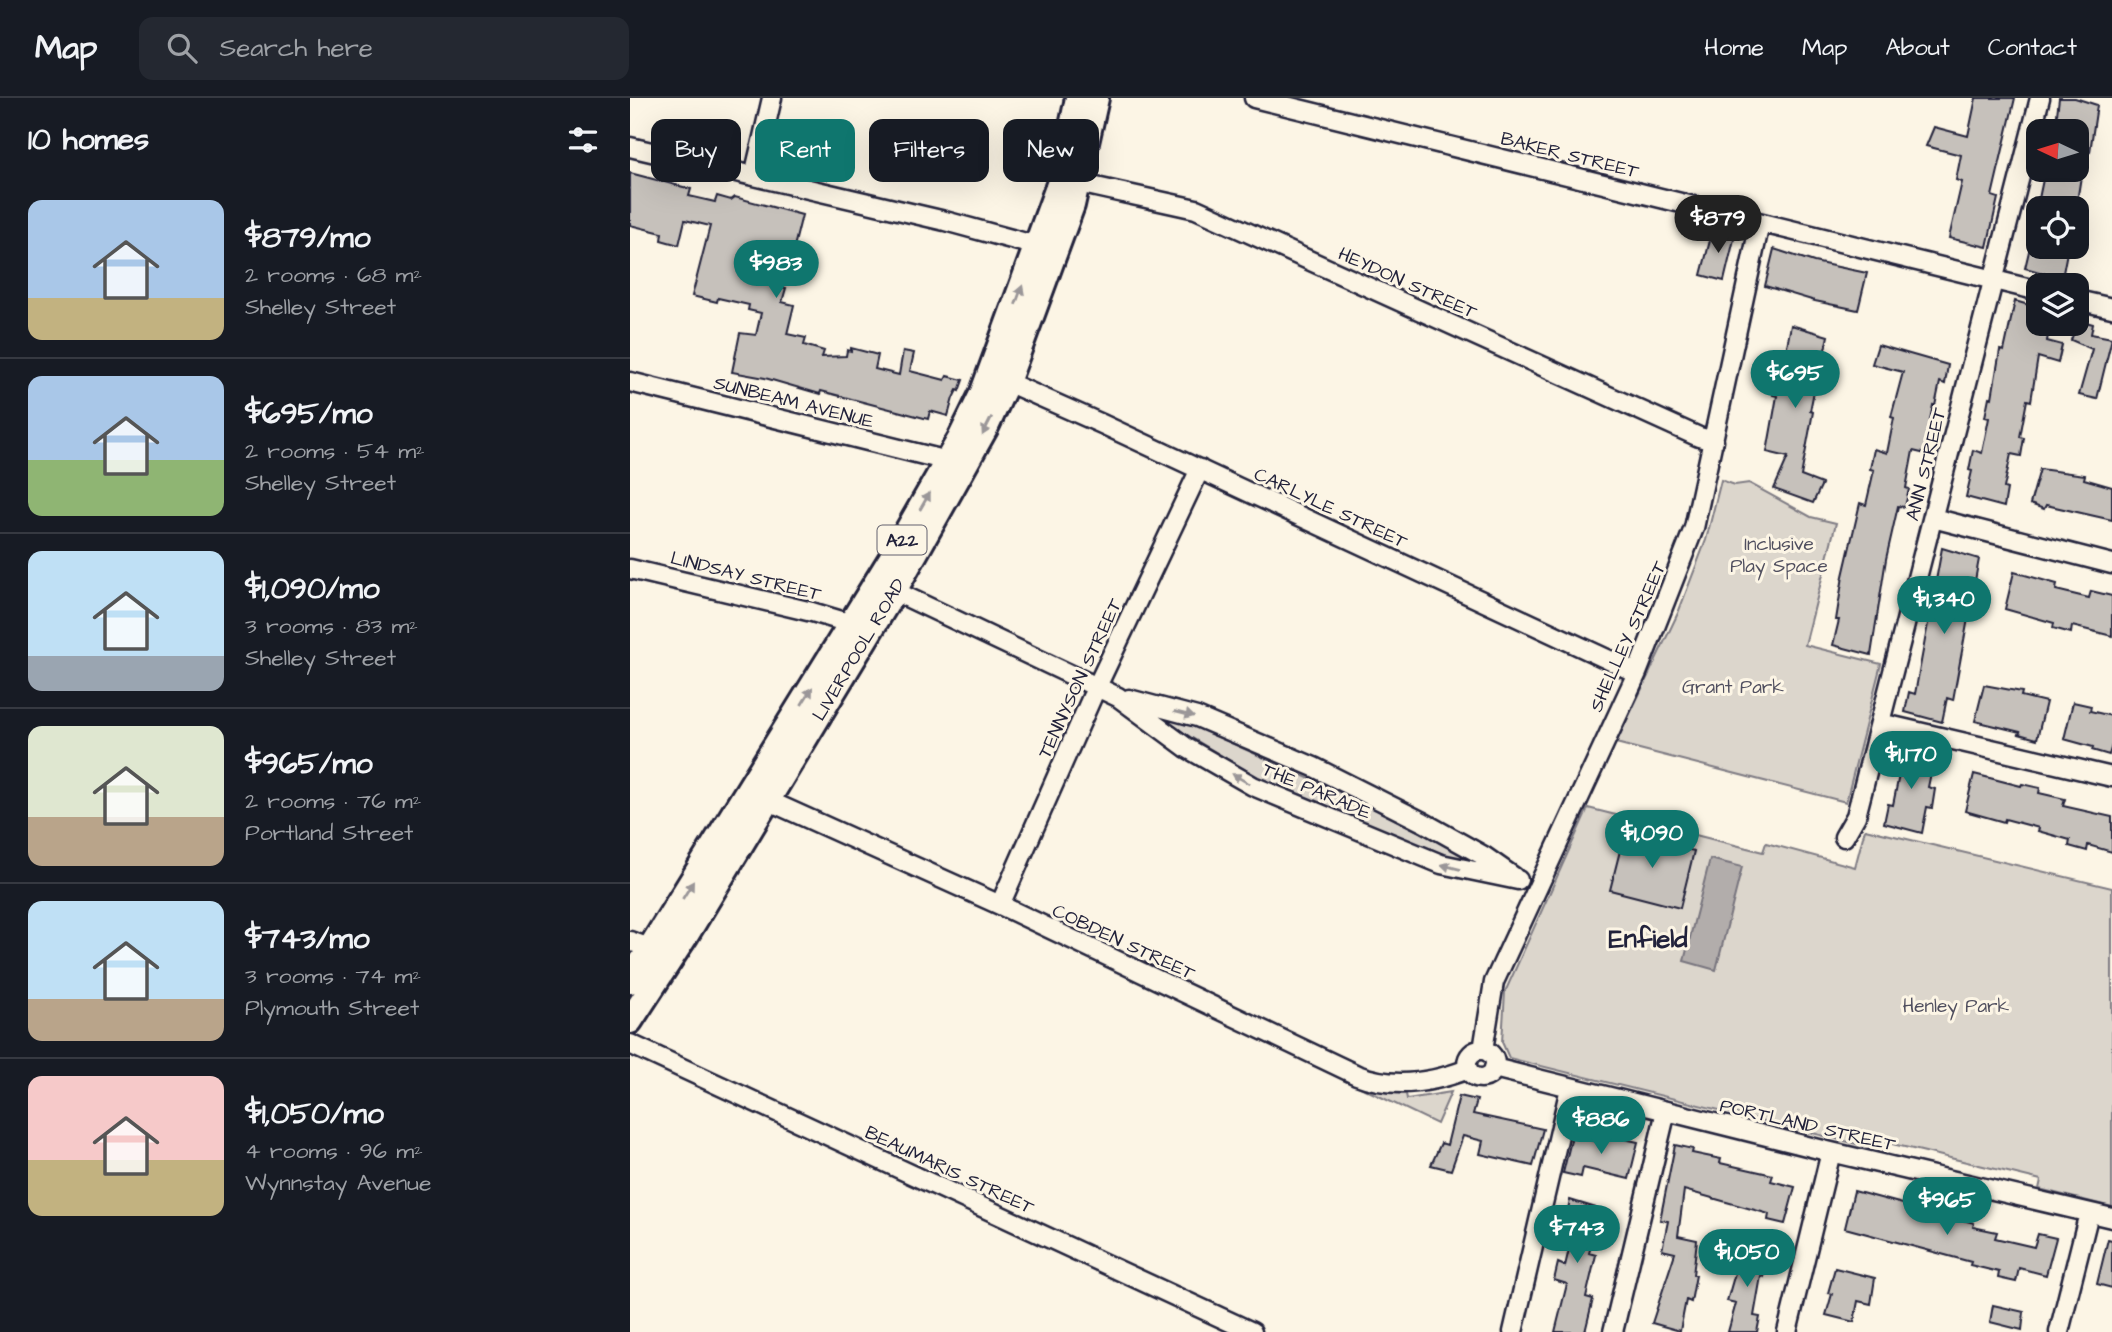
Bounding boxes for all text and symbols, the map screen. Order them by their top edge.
search box [139,17,629,80]
text: Map [35,25,97,71]
icon: search [163,29,201,67]
text: Search here [219,30,373,66]
text: Home [1704,31,1764,65]
text: Map [1802,31,1847,65]
text: About [1885,31,1950,65]
text: Contact [1988,31,2077,65]
text: 10 homes [28,119,149,161]
chip: Buy [651,119,741,182]
chip: Rent [755,119,855,182]
chip: Filters [869,119,989,182]
chip: New [1003,119,1099,182]
north arrow [2026,119,2090,182]
map controls [2026,119,2089,336]
icon: filters [564,121,602,159]
street label: BAKER STREET [1498,125,1642,186]
pin: $879 [1677,195,1759,255]
button: locate [2026,196,2089,259]
text: $879 [1691,202,1745,234]
text: $879/mo [245,217,371,259]
icon: home [84,228,168,312]
pin: $983 [735,240,817,300]
street label: HEYDON STREET [1334,241,1481,326]
text: $983 [750,247,802,279]
text: 2 rooms · 68 m² [245,259,422,291]
button: layers [2026,273,2089,336]
one-way arrow [1014,284,1025,305]
text: Shelley Street [245,291,396,323]
pin: $695 [1754,350,1836,410]
text: $695 [1767,357,1823,389]
street label: SUNBEAM AVENUE [711,369,877,435]
text: $695/mo [245,393,373,435]
icon: home [84,404,168,488]
street label: ANN STREET [1899,405,1954,524]
one-way arrow [981,416,992,436]
text: 2 rooms · 54 m² [245,435,425,467]
street label: CARLYLE STREET [1249,461,1412,556]
text: Shelley Street [245,467,396,499]
one-way arrow [918,492,931,511]
road number: A22 [877,526,926,555]
park label: Inclusive Play Space [1730,531,1828,581]
street label: LINDSAY STREET [667,545,824,608]
street label: SHELLEY STREET [1583,557,1674,716]
text: $1,090/mo [245,568,380,610]
street label: LIVERPOOL ROAD [806,573,913,726]
pin: $1,340 [1887,576,2001,636]
icon: home [84,579,168,663]
text: $1,340 [1913,583,1975,615]
street label: TENNYSON STREET [1031,594,1129,763]
text: 3 rooms · 83 m² [245,610,418,642]
text: Shelley Street [245,642,396,674]
park label: Grant Park [1682,674,1784,701]
one-way arrow [801,686,814,706]
one-way arrow [1174,709,1196,720]
pin: $1,170 [1854,732,1968,791]
text: $1,170 [1885,738,1937,770]
text: $965/mo [245,743,373,785]
icon: home [84,754,168,838]
street label: THE PARADE [1258,756,1375,826]
one-way arrow [1232,773,1251,786]
text: 2 rooms · 76 m² [245,785,421,817]
pin: $1,090 [1595,810,1709,870]
text: Portland Street [245,817,413,849]
text: $1,090 [1621,817,1683,849]
one-way arrow [1440,861,1462,872]
one-way arrow [681,880,694,899]
street label: COBDEN STREET [1048,897,1199,987]
text: $743/mo [245,918,370,960]
district label: Enfield [1608,921,1688,957]
icon: home [84,929,168,1013]
text: 3 rooms · 74 m² [245,960,421,992]
text: Plymouth Street [245,992,419,1024]
park label: Henley Park [1903,993,2010,1021]
street label: PORTLAND STREET [1717,1092,1898,1159]
text: $1,050/mo [245,1093,384,1135]
pin: $886 [1560,1096,1642,1156]
text: $886 [1572,1103,1630,1135]
icon: home [84,1104,168,1188]
street label: BEAUMARIS STREET [860,1119,1038,1221]
text: 4 rooms · 96 m² [245,1135,423,1167]
text: Wynnstay Avenue [245,1167,431,1199]
pin: $965 [1906,1178,1988,1237]
text: $965 [1919,1184,1975,1216]
pin: $743 [1536,1206,1618,1265]
text: $743 [1550,1212,1604,1244]
pin: $1,050 [1690,1230,1804,1289]
text: $1,050 [1714,1236,1780,1268]

